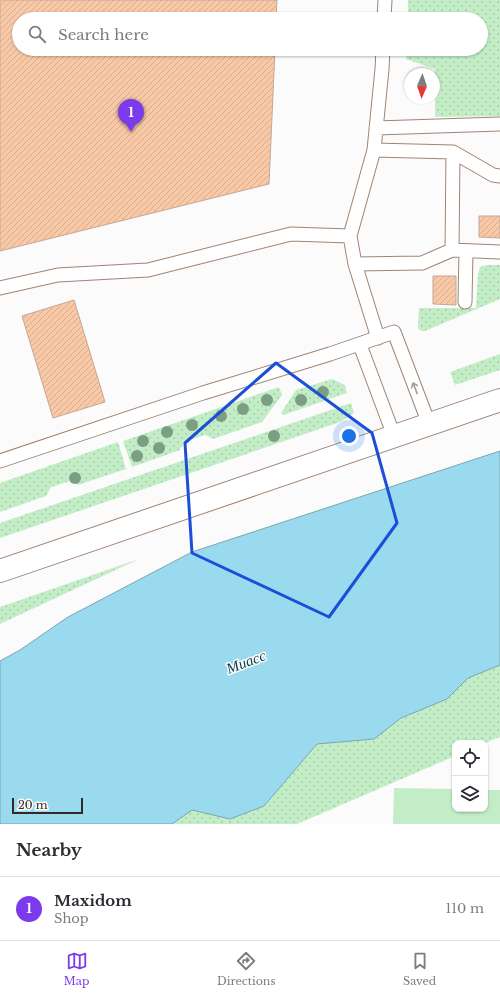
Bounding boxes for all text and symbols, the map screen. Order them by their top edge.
search box [12,12,488,56]
icon: search [26,23,48,45]
text: Search here [58,25,149,44]
north arrow [404,68,440,104]
pin: 1 [118,99,144,132]
one-way arrow [411,382,419,394]
your location [339,426,359,446]
water label: Миасс [222,645,269,678]
map controls [452,740,488,812]
button: locate [452,740,488,776]
button: layers [452,776,488,812]
scale bar [12,796,83,815]
text: 20 m [18,798,48,812]
text: Nearby [16,840,82,861]
text: Maxidom [54,891,132,910]
text: 1 [26,900,32,917]
text: 110 m [445,900,484,917]
text: Shop [54,910,89,927]
tab: Map [64,950,89,988]
tab: Directions [217,950,275,988]
tab: Saved [403,950,436,988]

